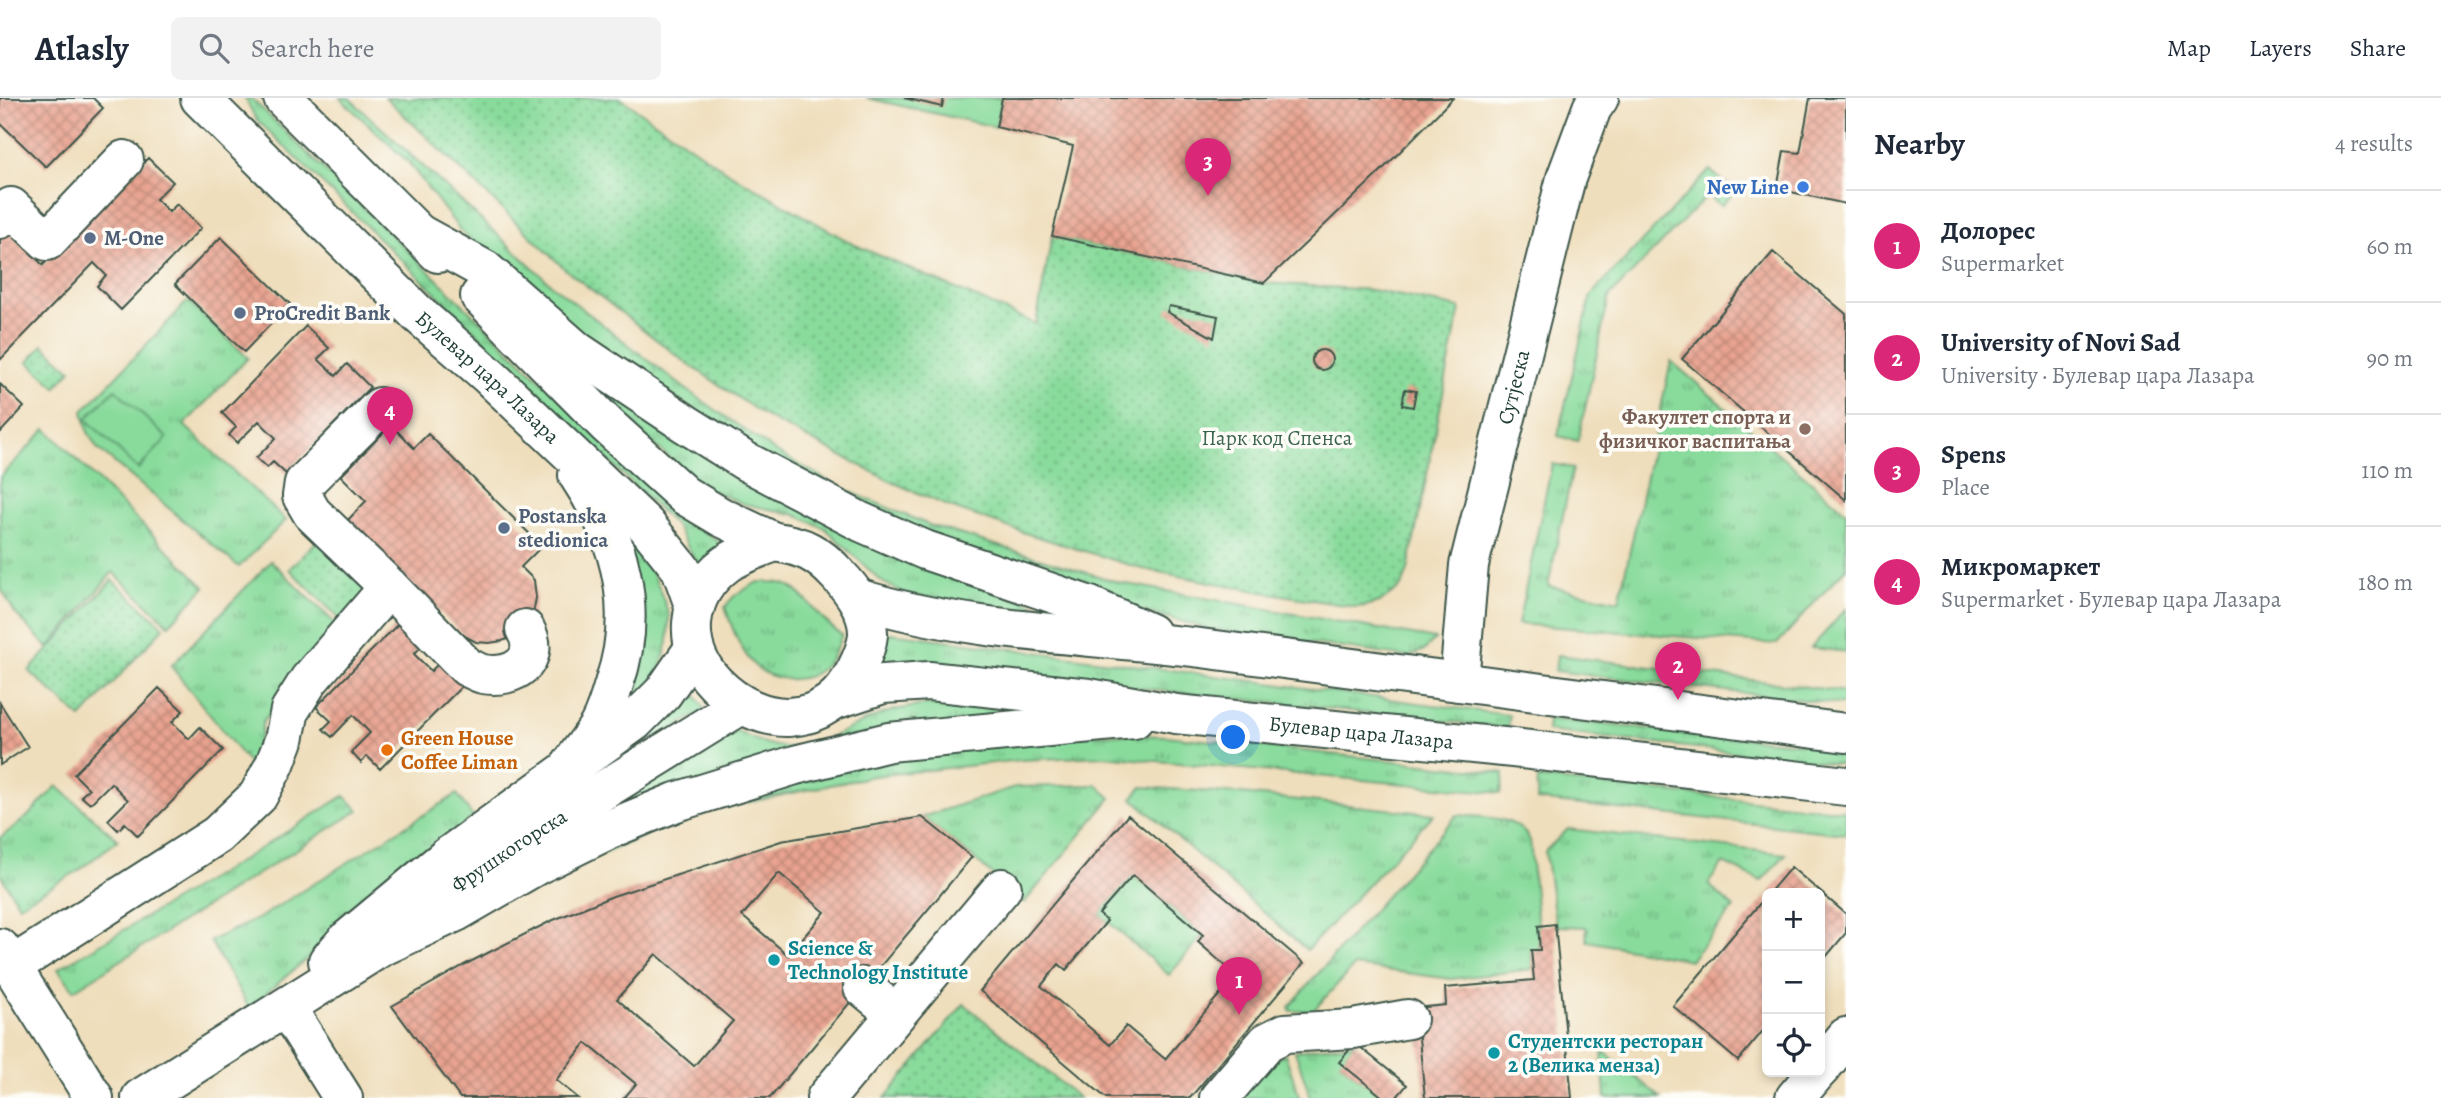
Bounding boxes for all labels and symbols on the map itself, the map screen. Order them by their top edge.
pin: 3 [1185,138,1231,196]
place label: New Line [1707,173,1789,201]
marker: New Line [1795,179,1811,195]
place label: M-One [104,224,164,252]
marker: M-One [82,230,98,246]
place label: ProCredit Bank [254,299,390,327]
street label: Булевар цара Лазара [410,304,566,450]
marker: ProCredit Bank [232,305,248,321]
street label: Сутјеска [1491,346,1537,427]
pin: 4 [367,387,413,445]
place label: Факултет спорта и физичког васпитања [1599,403,1791,455]
marker: Факултет спорта и физичког васпитања [1797,421,1813,437]
park label: Парк код Спенса [1202,424,1353,452]
place label: Postanska stedionica [518,502,609,554]
marker: Postanska stedionica [496,520,512,536]
pin: 2 [1655,642,1701,700]
street label: Булевар цара Лазара [1267,709,1455,756]
your location [1216,720,1250,754]
place label: Green House Coffee Liman [401,724,518,776]
marker: Green House Coffee Liman [379,742,395,758]
street label: Фрушкогорска [446,802,572,899]
place label: Science & Technology Institute [788,934,969,986]
marker: Science & Technology Institute [766,952,782,968]
pin: 1 [1216,957,1262,1015]
place label: Студентски ресторан 2 (Велика менза) [1508,1027,1704,1079]
marker: Студентски ресторан 2 (Велика менза) [1486,1045,1502,1061]

